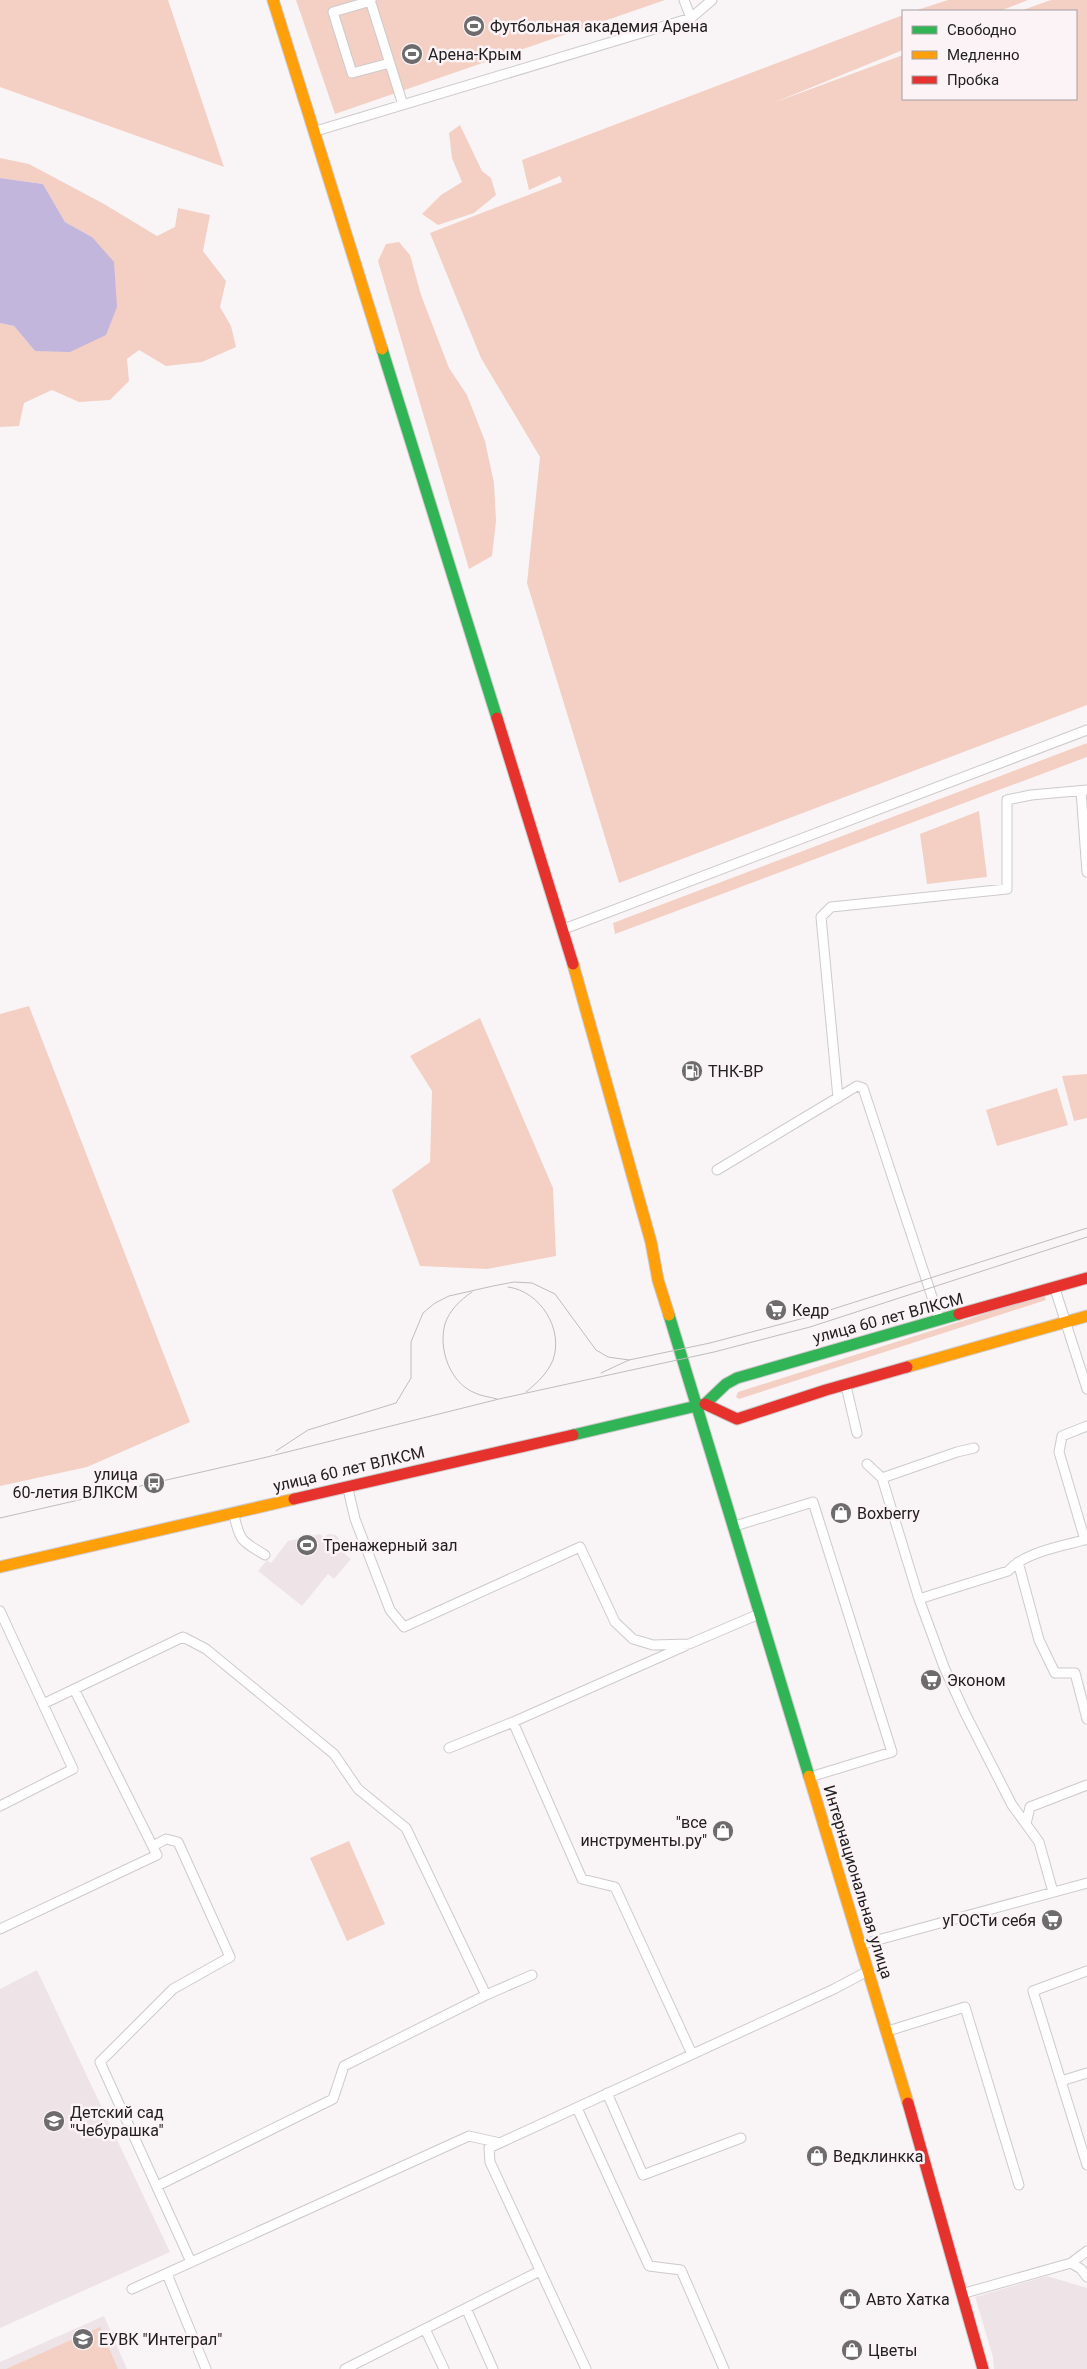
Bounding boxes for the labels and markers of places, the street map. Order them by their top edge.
sports icon: Футбольная академия Арена [462,14,486,38]
place label: Футбольная академия Арена [490,17,708,36]
sports icon: Арена-Крым [400,42,424,66]
place label: Арена-Крым [428,45,522,64]
fuel station icon: ТНК-ВР [680,1059,704,1083]
place label: ТНК-ВР [708,1062,763,1081]
supermarket icon: Кедр [764,1298,788,1322]
place label: Кедр [792,1301,829,1320]
place label: улица 60-летия ВЛКСМ [13,1465,138,1502]
bus stop icon: улица 60-летия ВЛКСМ [142,1471,166,1495]
shop icon: Boxberry [829,1501,853,1525]
place label: Boxberry [857,1504,920,1523]
sports icon: Тренажерный зал [295,1533,319,1557]
place label: Тренажерный зал [323,1536,458,1555]
supermarket icon: Эконом [919,1668,943,1692]
place label: Эконом [947,1671,1006,1690]
place label: "все инструменты.ру" [580,1813,707,1850]
shop icon: "все инструменты.ру" [711,1819,735,1843]
supermarket icon: уГОСТи себя [1040,1908,1064,1932]
place label: уГОСТи себя [942,1911,1036,1930]
place label: Детский сад "Чебурашка" [70,2103,164,2140]
school or university icon: Детский сад "Чебурашка" [42,2109,66,2133]
shop icon: Ведклинкка [805,2144,829,2168]
place label: Ведклинкка [833,2147,923,2166]
shop icon: Авто Хатка [838,2287,862,2311]
place label: Авто Хатка [866,2290,950,2309]
school or university icon: ЕУВК "Интеграл" [71,2327,95,2351]
place label: ЕУВК "Интеграл" [99,2330,222,2349]
shop icon: Цветы [840,2338,864,2362]
place label: Цветы [868,2341,917,2360]

